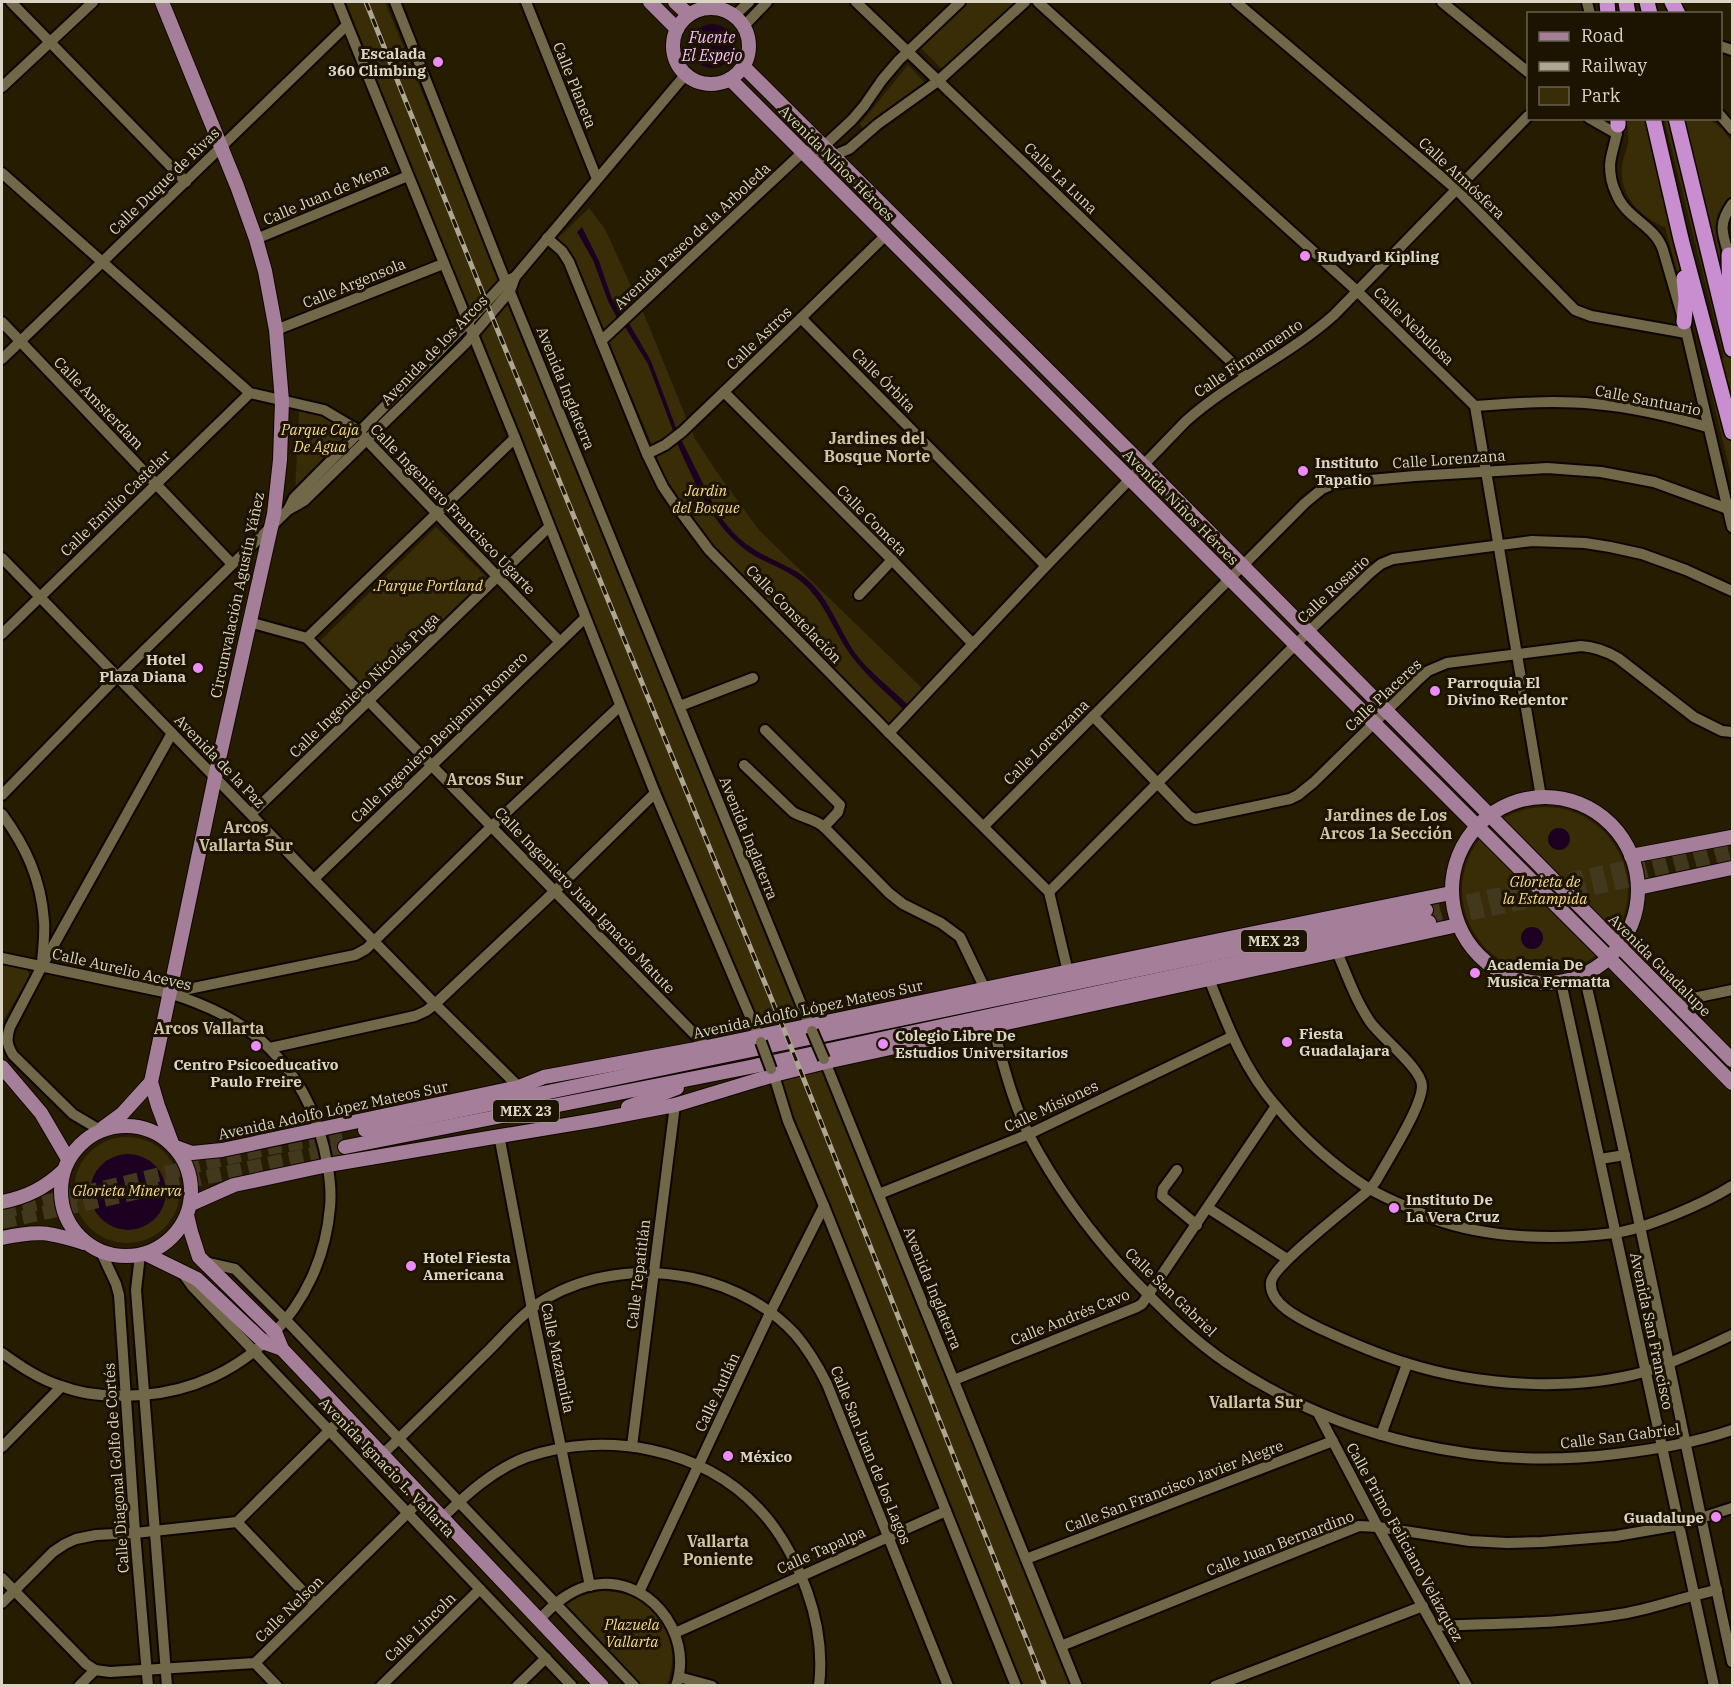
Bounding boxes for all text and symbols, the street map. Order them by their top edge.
legend [1527,12,1722,120]
text: Road [1581,24,1624,47]
water label: Fuente El Espejo [681,27,742,65]
street label: Calle Planeta [549,39,601,131]
place label: Escalada 360 Climbing [328,44,426,80]
text: Railway [1581,54,1647,77]
marker: Escalada 360 Climbing [431,55,445,69]
text: Park [1581,84,1621,107]
street label: Avenida Niños Héroes [775,101,899,225]
street label: Calle Duque de Rivas [105,123,223,239]
street label: Calle Atmósfera [1415,133,1509,223]
street label: Calle La Luna [1020,138,1102,218]
street label: Calle Juan de Mena [260,159,392,229]
street label: Avenida Paseo de la Arboleda [610,159,774,313]
place label: Rudyard Kipling [1317,247,1439,266]
marker: Rudyard Kipling [1298,249,1312,263]
street label: Calle Argensola [300,254,408,312]
street label: Calle Nebulosa [1370,283,1458,369]
street label: Avenida de los Arcos [377,291,491,409]
street label: Calle Astros [722,302,796,374]
street label: Calle Firmamento [1190,315,1306,401]
street label: Avenida Inglaterra [533,324,599,452]
street label: Calle Órbita [848,344,920,416]
street label: Calle Amsterdam [50,353,148,453]
street label: Calle Santuario [1593,380,1703,420]
park label: Parque Caja De Agua [280,420,360,456]
street label: Calle Ingeniero Francisco Ugarte [366,420,540,598]
district label: Jardines del Bosque Norte [824,428,930,466]
street label: Calle Emilio Castelar [56,445,174,560]
street label: Avenida Niños Héroes [1119,445,1243,569]
street label: Calle Lorenzana [1392,446,1506,472]
place label: Instituto Tapatio [1315,453,1379,489]
marker: Instituto Tapatio [1296,464,1310,478]
park label: Jardin del Bosque [672,481,740,517]
street label: Calle Cometa [833,481,911,559]
street label: Circunvalación Agustín Yáñez [206,490,268,700]
street label: Calle Rosario [1293,551,1373,627]
street label: Calle Constelación [742,561,846,668]
park label: .Parque Portland [373,576,484,595]
street label: Calle Ingeniero Nicolás Puga [285,608,443,762]
street label: Calle Ingeniero Benjamín Romero [347,647,531,827]
place label: Hotel Plaza Diana [99,650,186,686]
street label: Calle Placeres [1341,655,1425,735]
marker: Hotel Plaza Diana [191,661,205,675]
place label: Parroquia El Divino Redentor [1447,673,1568,709]
marker: Parroquia El Divino Redentor [1428,684,1442,698]
street label: Calle Lorenzana [999,695,1093,789]
street label: Avenida de la Paz [171,710,269,812]
district label: Arcos Sur [446,769,524,789]
street label: Avenida Inglaterra [716,774,782,902]
street label: Calle Ingeniero Juan Ignacio Matute [491,803,679,997]
district label: Jardines de Los Arcos 1a Sección [1320,805,1453,843]
district label: Arcos Vallarta Sur [199,817,293,855]
park label: Glorieta de la Estampida [1503,872,1588,908]
street label: Avenida Guadalupe [1605,910,1715,1020]
road number: MEX 23 [1241,930,1307,952]
street label: Calle Aurelio Aceves [50,944,194,994]
place label: Academia De Musica Fermatta [1487,955,1611,991]
marker: Academia De Musica Fermatta [1468,966,1482,980]
street label: Avenida Adolfo López Mateos Sur [691,975,925,1043]
district label: Arcos Vallarta [154,1018,264,1038]
place label: Fiesta Guadalajara [1299,1024,1390,1060]
place label: Colegio Libre De Estudios Universitarios [895,1026,1068,1062]
marker: Fiesta Guadalajara [1280,1035,1294,1049]
marker: Colegio Libre De Estudios Universitarios [876,1037,890,1051]
marker: Centro Psicoeducativo Paulo Freire [249,1039,263,1053]
place label: Centro Psicoeducativo Paulo Freire [174,1055,339,1091]
street label: Avenida Adolfo López Mateos Sur [216,1076,450,1144]
street label: Calle Misiones [1001,1076,1101,1136]
road number: MEX 23 [493,1100,559,1122]
park label: Glorieta Minerva [72,1181,183,1200]
place label: Instituto De La Vera Cruz [1406,1190,1500,1226]
marker: Instituto De La Vera Cruz [1387,1201,1401,1215]
street label: Calle Tepatitlán [622,1218,654,1330]
street label: Avenida Inglaterra [900,1224,966,1352]
street label: Calle San Gabriel [1121,1243,1221,1341]
place label: Hotel Fiesta Americana [423,1248,511,1284]
street label: Avenida San Francisco [1626,1251,1678,1411]
marker: Hotel Fiesta Americana [404,1259,418,1273]
street label: Calle Andrés Cavo [1008,1284,1132,1350]
street label: Calle Mazamitla [537,1301,579,1415]
street label: Calle Autlán [690,1349,744,1435]
street label: Calle Diagonal Golfo de Cortés [99,1362,133,1574]
street label: Calle San Juan de los Lagos [826,1363,916,1547]
district label: Vallarta Sur [1209,1392,1303,1412]
street label: Avenida Ignacio L. Vallarta [315,1393,459,1541]
street label: Calle San Gabriel [1559,1419,1681,1453]
street label: Calle San Francisco Javier Alegre [1062,1436,1286,1536]
street label: Calle Primo Feliciano Velázquez [1342,1439,1468,1645]
place label: México [740,1447,792,1466]
marker: México [721,1449,735,1463]
street label: Calle Juan Bernardino [1203,1506,1357,1580]
place label: Guadalupe [1623,1508,1704,1527]
marker: Guadalupe [1709,1510,1723,1524]
street label: Calle Tapalpa [774,1522,868,1578]
district label: Vallarta Poniente [683,1531,753,1569]
street label: Calle Nelson [251,1571,327,1646]
street label: Calle Lincoln [380,1588,460,1666]
park label: Plazuela Vallarta [603,1615,661,1651]

